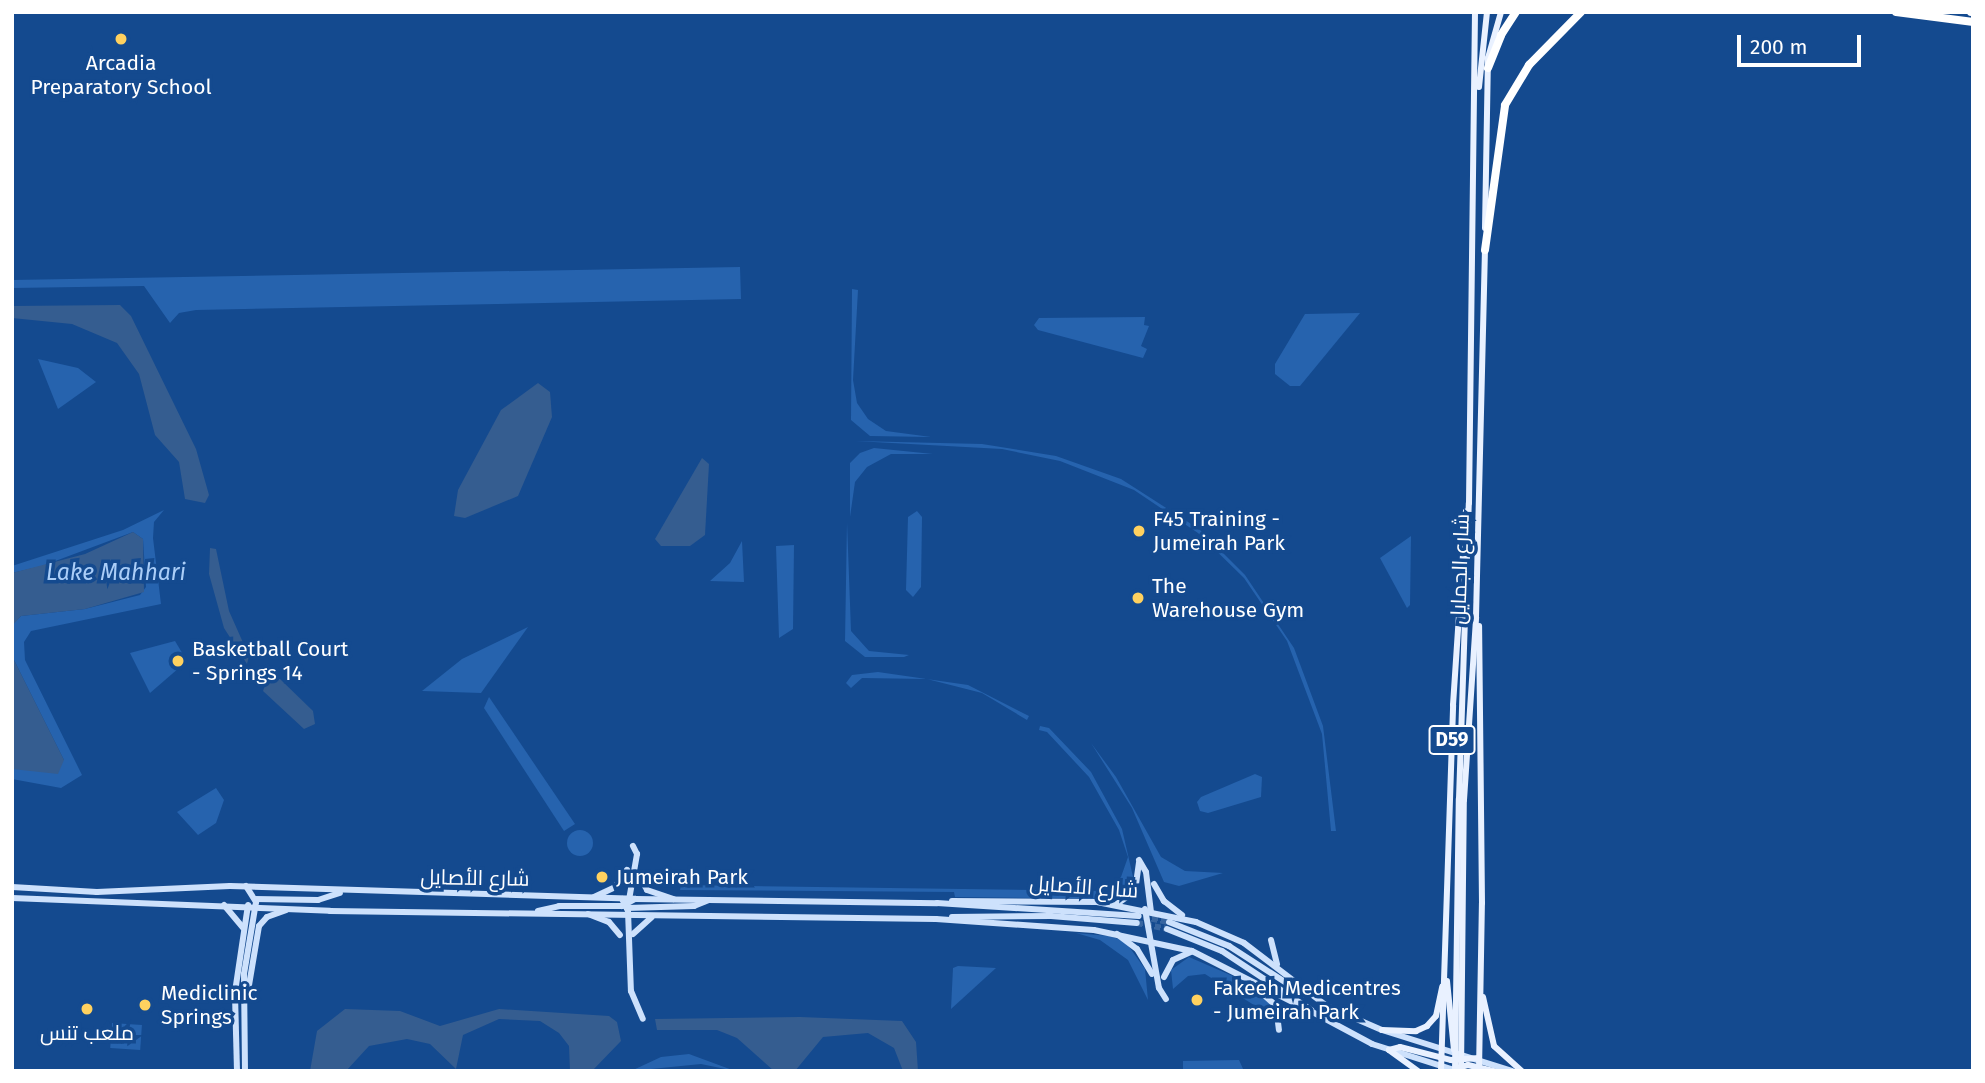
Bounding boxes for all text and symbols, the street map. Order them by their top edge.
scale bar [1740,21,1864,65]
marker: Arcadia Preparatory School [113,31,129,47]
text: 200 m [1750,34,1807,60]
place label: Arcadia Preparatory School [30,50,212,100]
place label: F45 Training - Jumeirah Park [1153,506,1285,556]
street label: شارع الجمايل [1445,513,1475,625]
marker: F45 Training - Jumeirah Park [1131,523,1147,539]
water label: Lake Mahhari [46,558,186,586]
place label: The Warehouse Gym [1152,573,1304,623]
marker: The Warehouse Gym [1130,590,1146,606]
place label: Basketball Court - Springs 14 [192,636,348,686]
marker: Basketball Court - Springs 14 [170,653,186,669]
road number: D59 [1428,724,1476,755]
street label: شارع الأصايل [420,864,530,892]
place label: Jumeirah Park [616,864,748,890]
marker: Jumeirah Park [594,869,610,885]
street label: شارع الأصايل [1029,871,1139,903]
place label: Fakeeh Medicentres - Jumeirah Park [1213,975,1401,1025]
place label: Mediclinic Springs [161,980,258,1030]
marker: Fakeeh Medicentres - Jumeirah Park [1187,990,1207,1010]
marker: Mediclinic Springs [135,995,155,1015]
marker: ملعب تنس [79,1001,95,1017]
place label: ملعب تنس [40,1020,134,1046]

